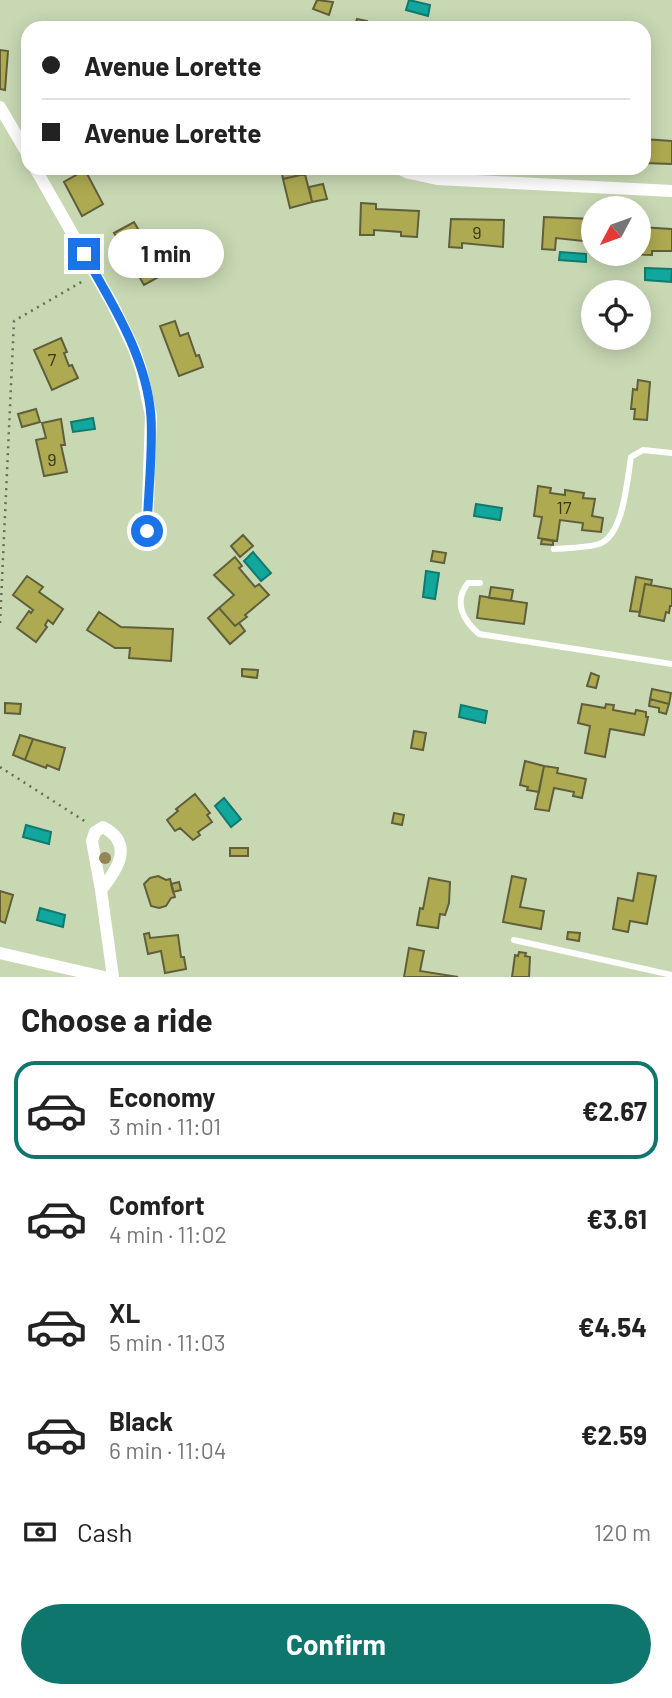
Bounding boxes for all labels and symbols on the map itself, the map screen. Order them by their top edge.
north arrow [581,196,651,266]
house number: 9 [472,221,482,243]
callout: 1 min [108,230,224,278]
route end [68,238,100,270]
house number: 7 [48,348,57,370]
house number: 9 [47,448,57,470]
house number: 17 [557,496,572,518]
route start [131,515,163,547]

